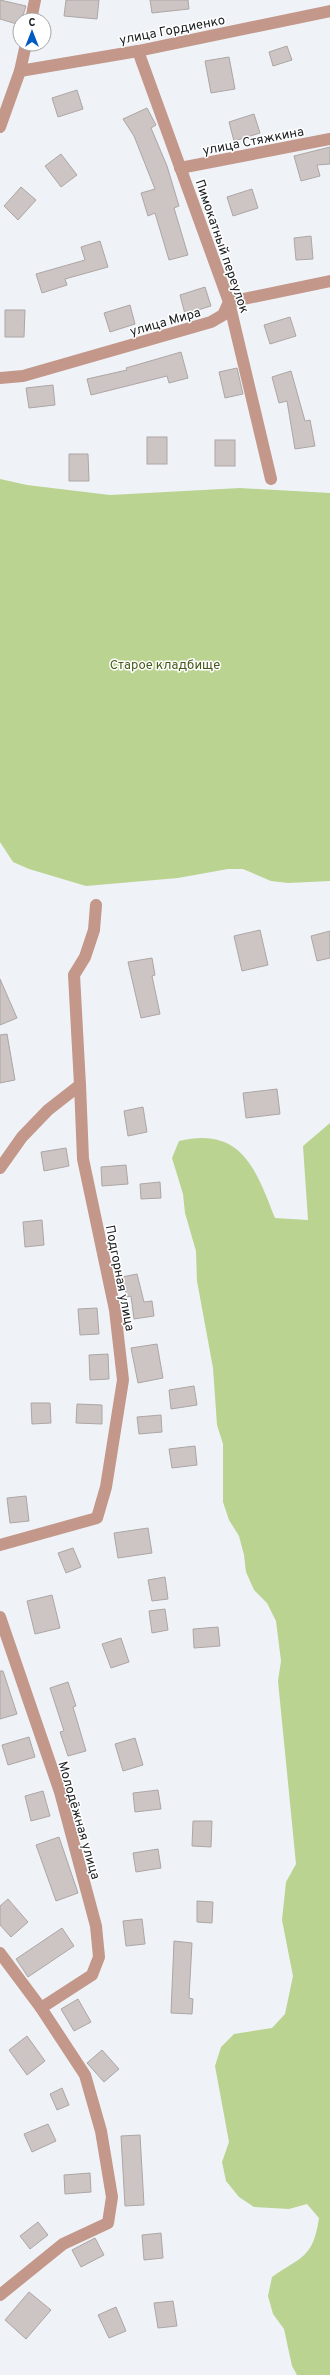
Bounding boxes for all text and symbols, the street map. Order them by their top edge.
north arrow [12,12,52,52]
street label: улица Гордиенко [118,13,227,49]
text: С [28,16,36,30]
street label: улица Стяжкина [201,124,305,160]
street label: Пимокатный переулок [191,178,252,316]
street label: улица Мира [128,305,203,341]
park label: Старое кладбище [110,658,220,674]
street label: Подгорная улица [101,1224,137,1333]
street label: Молодёжная улица [54,1760,103,1881]

